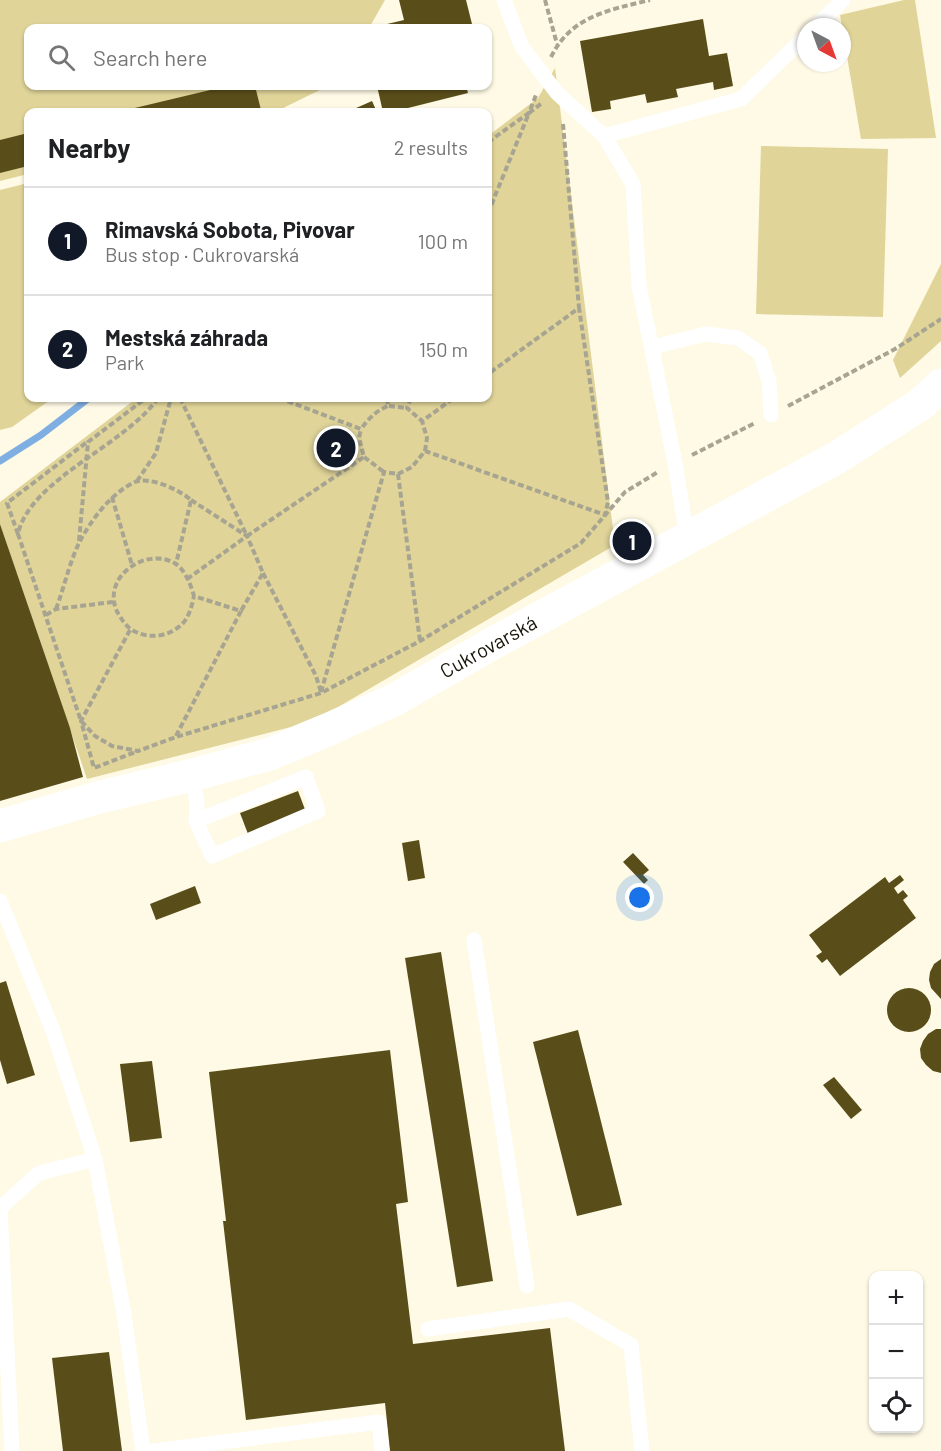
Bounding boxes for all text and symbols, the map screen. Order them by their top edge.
north arrow [797,18,851,72]
search box [24,24,492,90]
icon: search [45,41,78,74]
text: Search here [93,44,207,70]
text: Nearby [48,132,130,163]
text: 2 results [394,135,468,159]
text: Rimavská Sobota, Pivovar [105,216,355,242]
text: 1 [64,229,71,253]
text: 100 m [418,229,468,253]
text: Bus stop · Cukrovarská [105,242,299,266]
text: Mestská záhrada [105,324,268,350]
text: 2 [62,337,73,361]
text: 150 m [419,337,468,361]
text: Park [105,350,144,374]
pin: 2 [316,426,356,470]
pin: 1 [612,518,652,564]
street label: Cukrovarská [435,610,541,682]
your location [625,883,654,912]
map controls [869,1271,923,1433]
button: + [869,1271,923,1325]
button: − [869,1325,923,1379]
button: locate [869,1379,923,1433]

